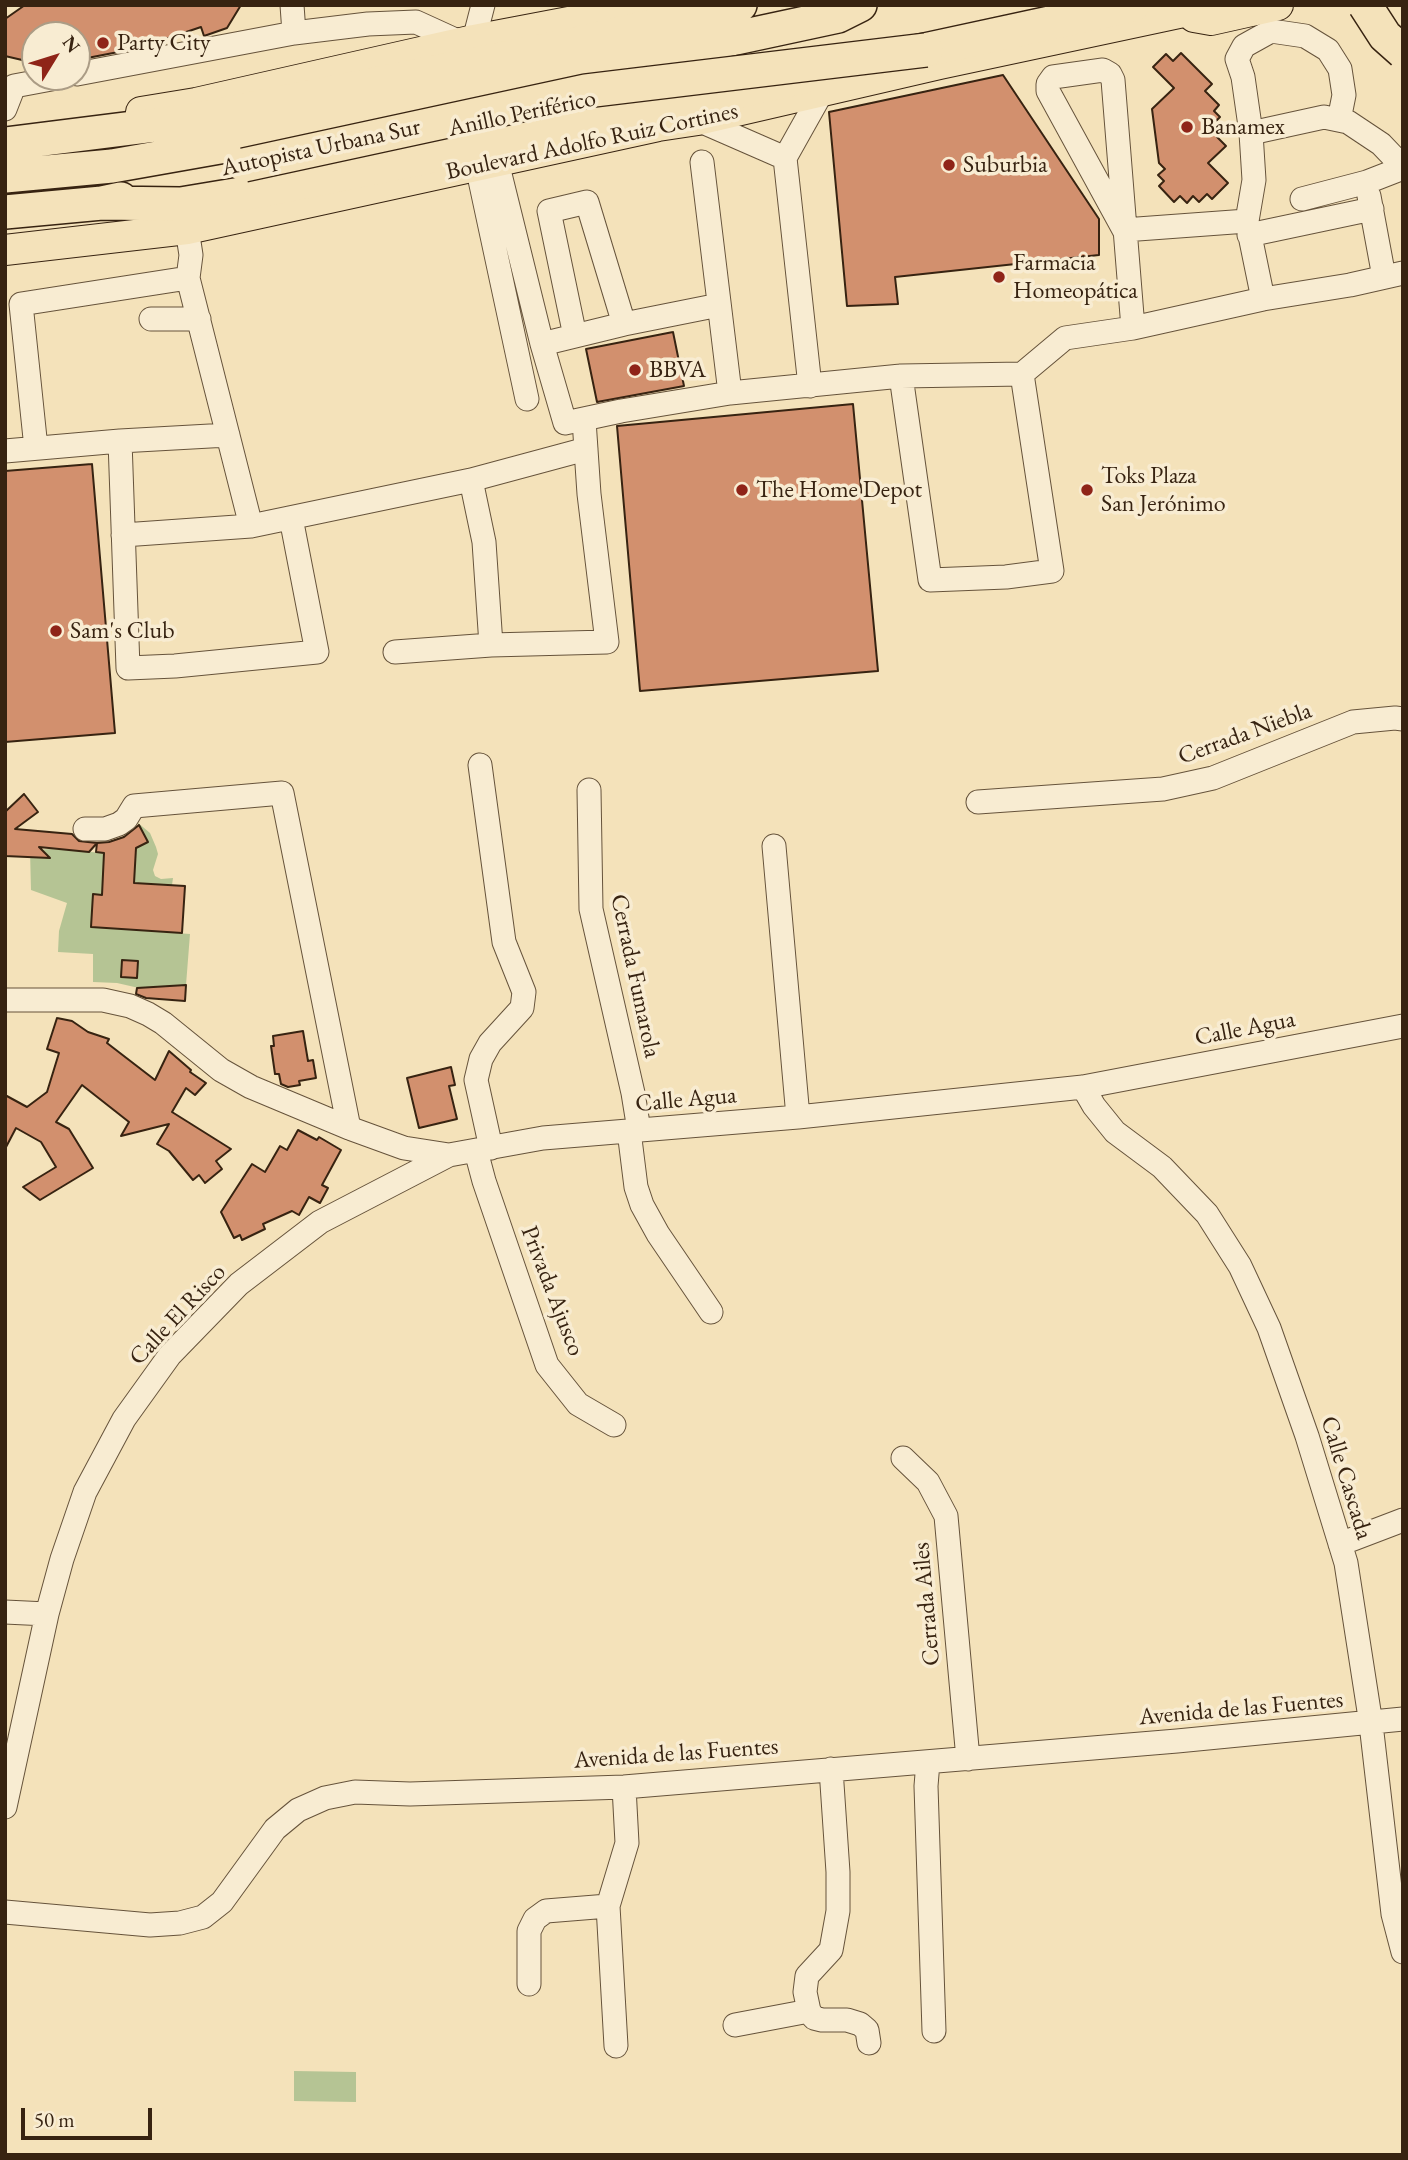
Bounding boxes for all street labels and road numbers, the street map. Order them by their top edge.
street label: Anillo Periférico [446,84,598,144]
street label: Boulevard Adolfo Ruiz Cortines [443,97,741,187]
street label: Autopista Urbana Sur [219,113,423,183]
street label: Cerrada Niebla [1174,697,1316,771]
street label: Cerrada Fumarola [604,892,666,1060]
street label: Calle Agua [1192,1005,1298,1053]
street label: Calle Agua [634,1081,738,1119]
street label: Privada Ajusco [514,1222,590,1360]
street label: Calle El Risco [124,1258,232,1372]
street label: Calle Cascada [1314,1413,1378,1543]
street label: Cerrada Ailes [907,1541,947,1667]
street label: Avenida de las Fuentes [1138,1686,1344,1732]
street label: Avenida de las Fuentes [573,1732,779,1776]

